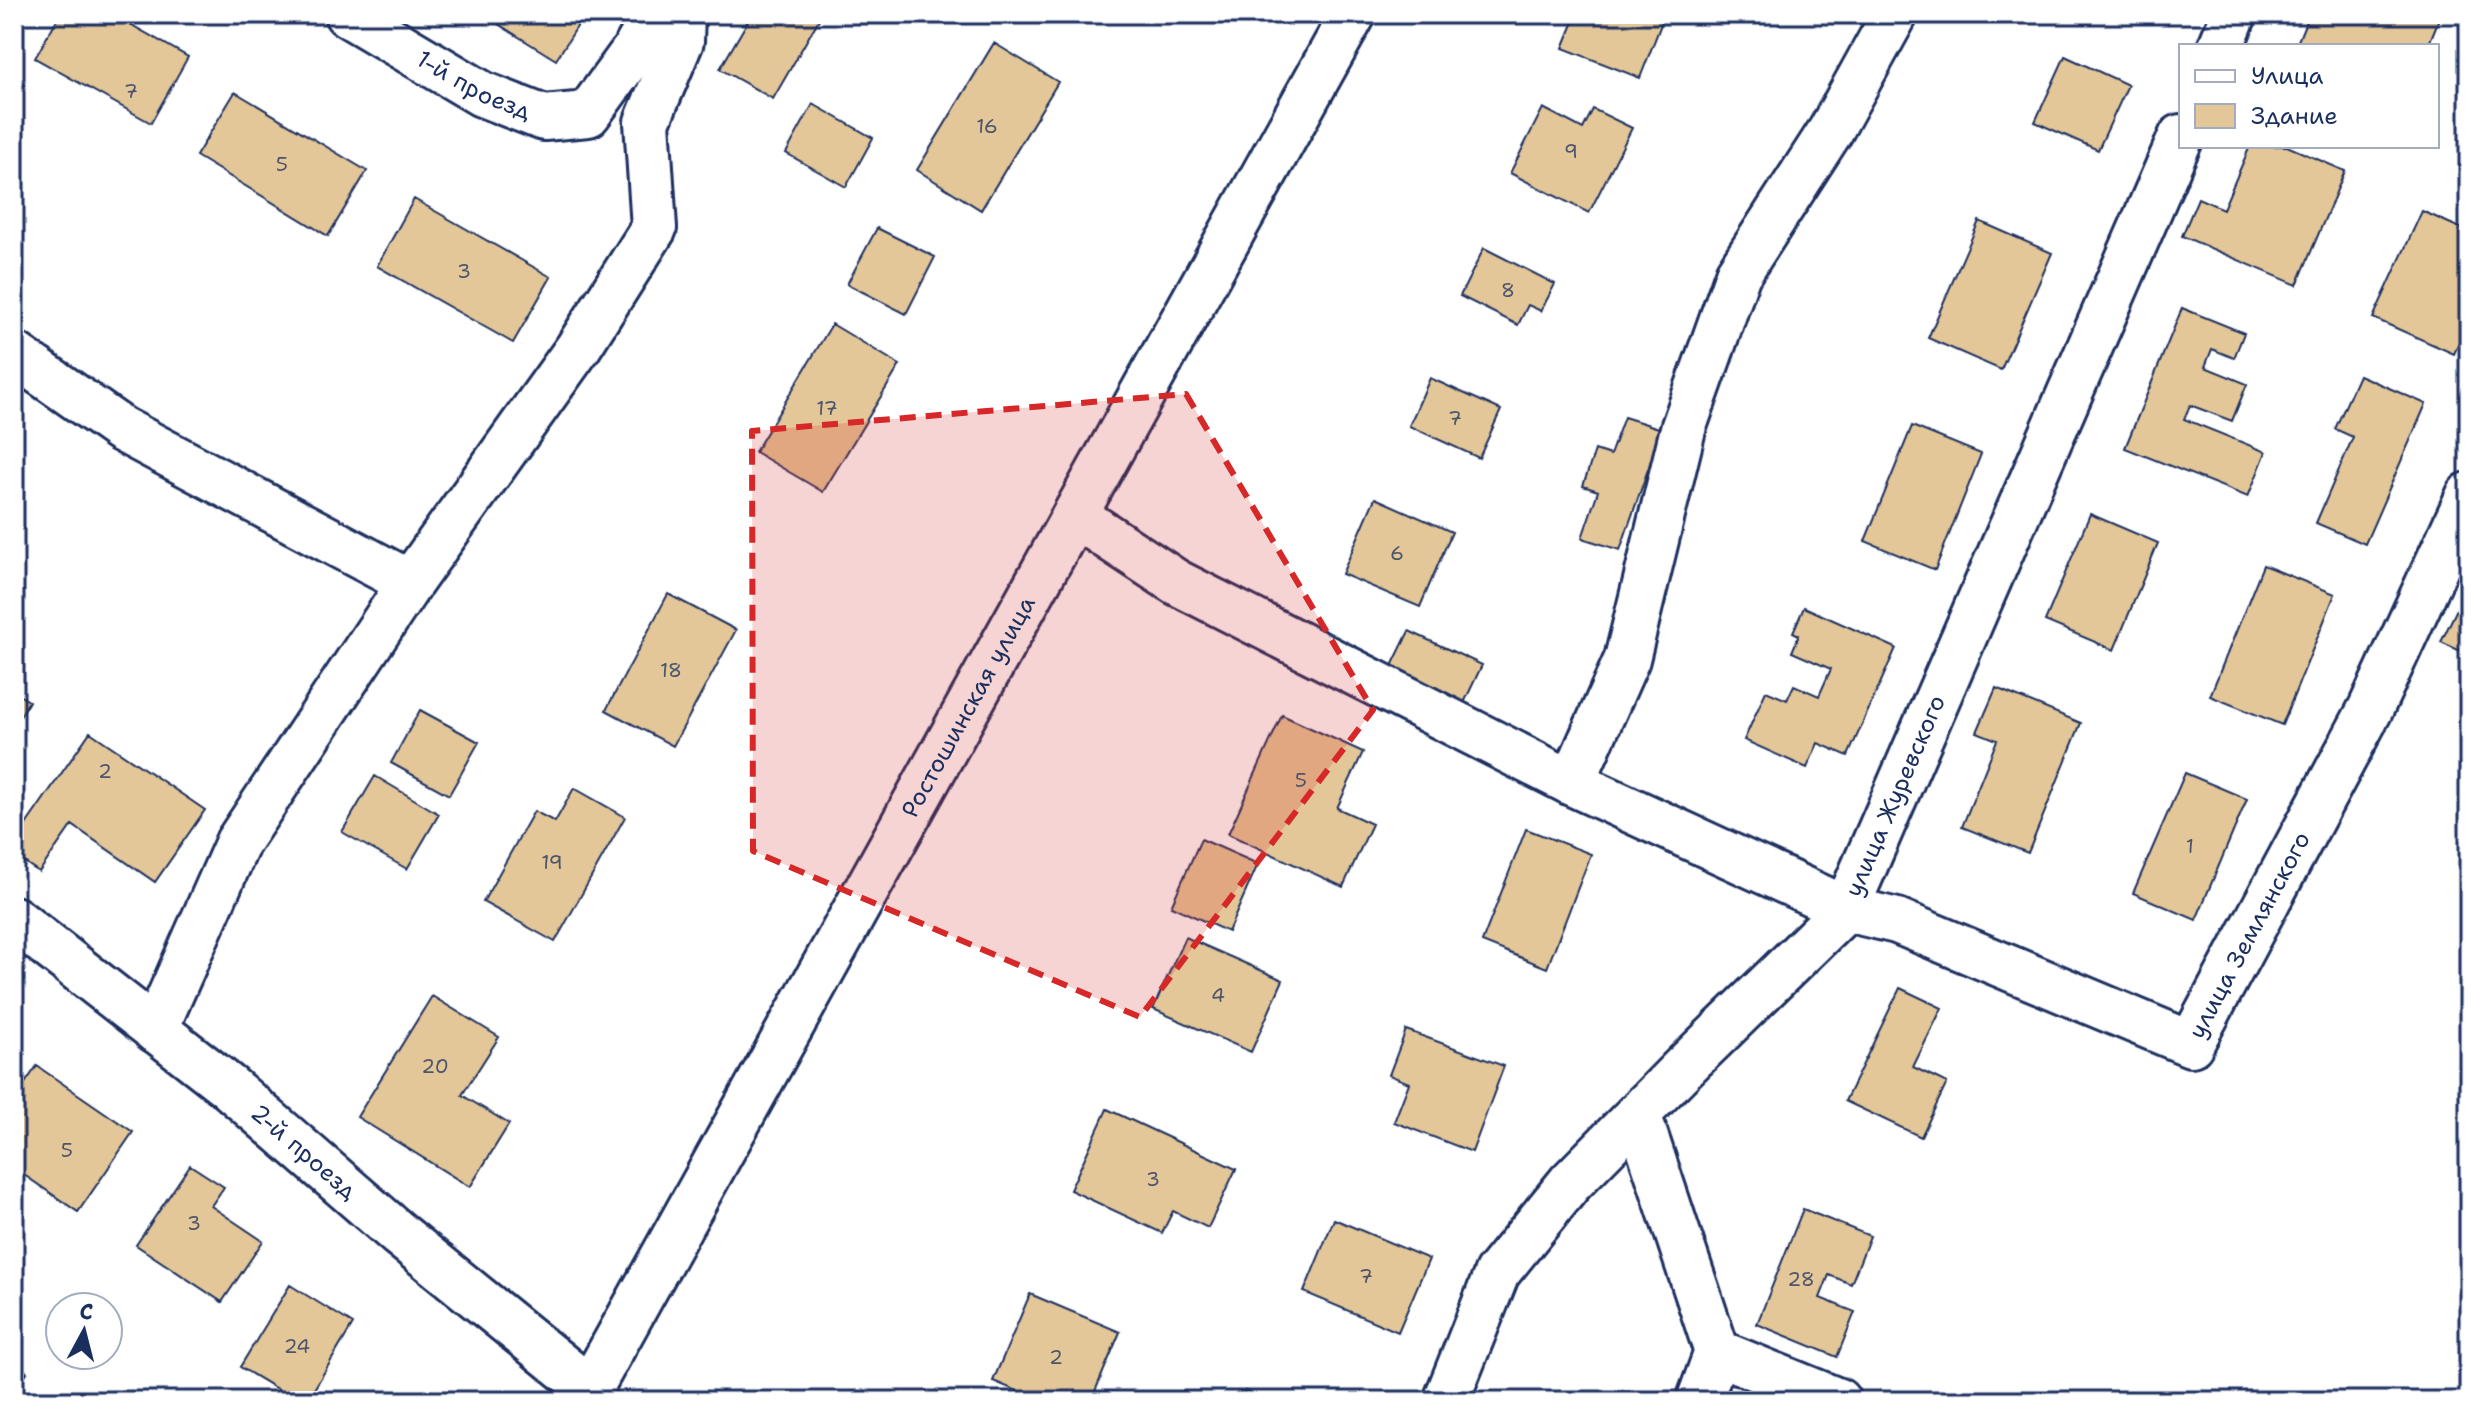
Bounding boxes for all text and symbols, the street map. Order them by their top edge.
street label: 1-й проезд [411,43,536,128]
legend [2179,44,2439,148]
text: Улица [2251,60,2324,92]
house number: 7 [124,78,138,104]
text: Здание [2251,100,2338,132]
house number: 16 [976,113,998,139]
house number: 9 [1564,138,1578,164]
house number: 5 [276,151,288,177]
house number: 3 [457,258,471,284]
house number: 8 [1501,277,1515,303]
house number: 17 [816,395,838,421]
house number: 7 [1448,405,1462,431]
house number: 6 [1390,540,1404,566]
street label: Ростошинская улица [894,590,1043,823]
house number: 18 [660,657,682,683]
street label: улица Журевского [1837,690,1953,902]
house number: 2 [98,758,112,784]
house number: 5 [1295,767,1307,793]
street label: улица Землянского [2181,826,2318,1044]
house number: 1 [2186,833,2194,859]
house number: 19 [541,849,563,875]
house number: 4 [1211,982,1225,1008]
house number: 20 [421,1053,449,1079]
street label: 2-й проезд [244,1097,364,1207]
house number: 5 [61,1137,73,1163]
house number: 3 [1146,1166,1160,1192]
house number: 3 [187,1210,201,1236]
house number: 7 [1359,1263,1373,1289]
house number: 28 [1787,1266,1815,1292]
north arrow [44,1291,124,1371]
text: С [78,1296,95,1327]
house number: 24 [284,1333,310,1359]
house number: 2 [1049,1344,1063,1370]

